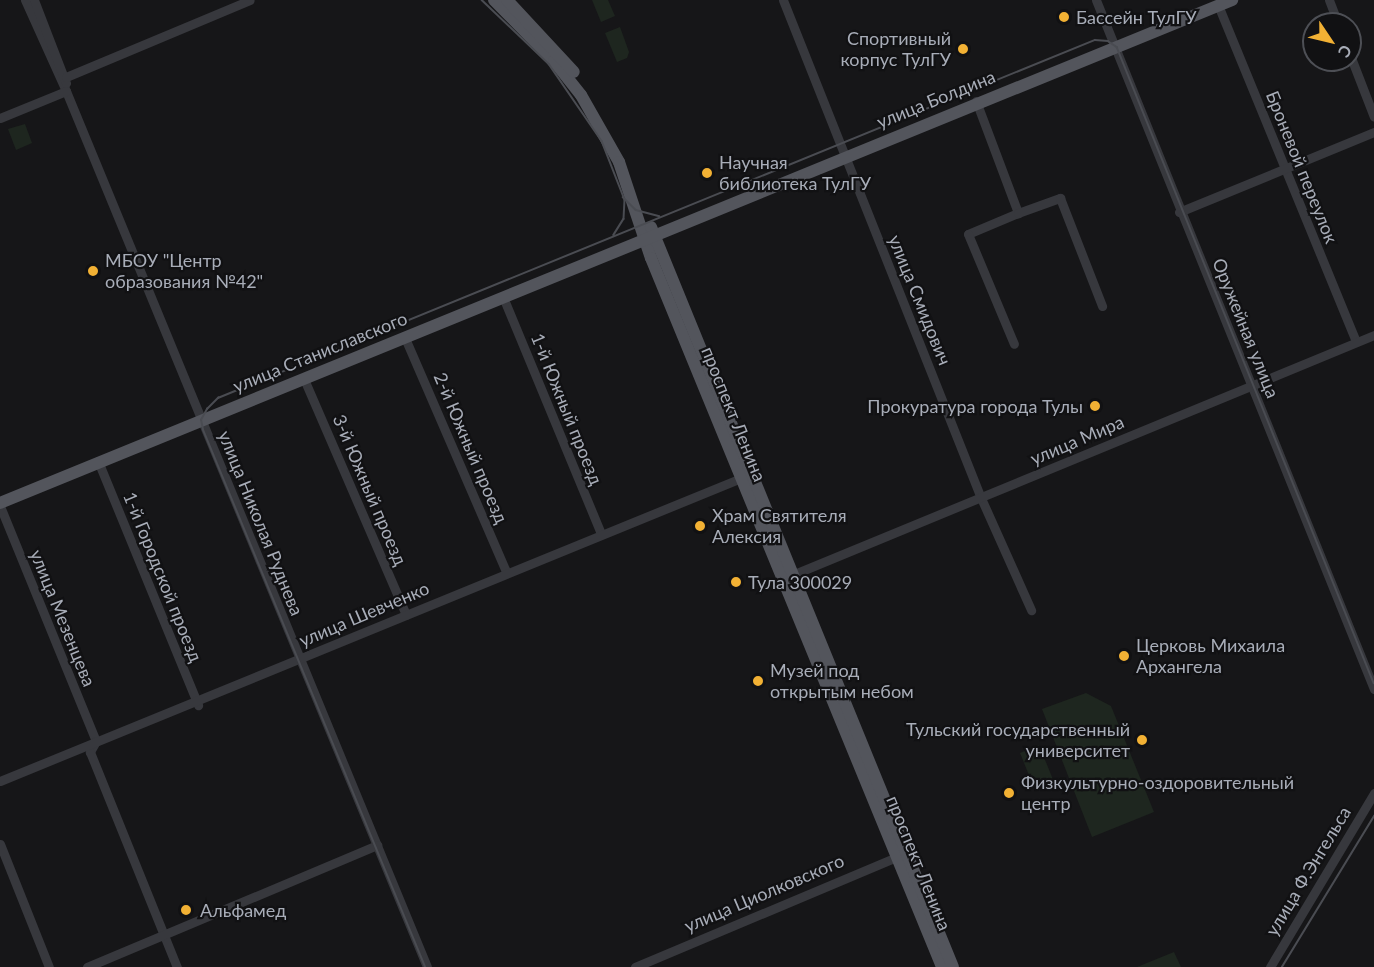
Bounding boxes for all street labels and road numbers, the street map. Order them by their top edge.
street label: улица Болдина [874,65,998,133]
street label: Броневой переулок [1262,88,1342,246]
street label: улица Смидович [884,232,956,368]
street label: Оружейная улица [1208,255,1284,401]
street label: улица Станиславского [230,307,410,397]
street label: 1-й Южный проезд [527,330,607,488]
street label: проспект Ленина [697,343,771,485]
street label: 2-й Южный проезд [429,369,513,527]
street label: 3-й Южный проезд [328,411,412,569]
street label: улица Мира [1027,411,1127,469]
street label: улица Николая Руднева [214,427,308,619]
street label: 1-й Городской проезд [119,489,207,665]
street label: улица Мезенцева [26,546,100,690]
street label: улица Шевченко [296,577,432,651]
street label: проспект Ленина [882,792,956,934]
street label: улица Ф.Энгельса [1261,802,1355,940]
street label: улица Циолковского [681,850,847,936]

